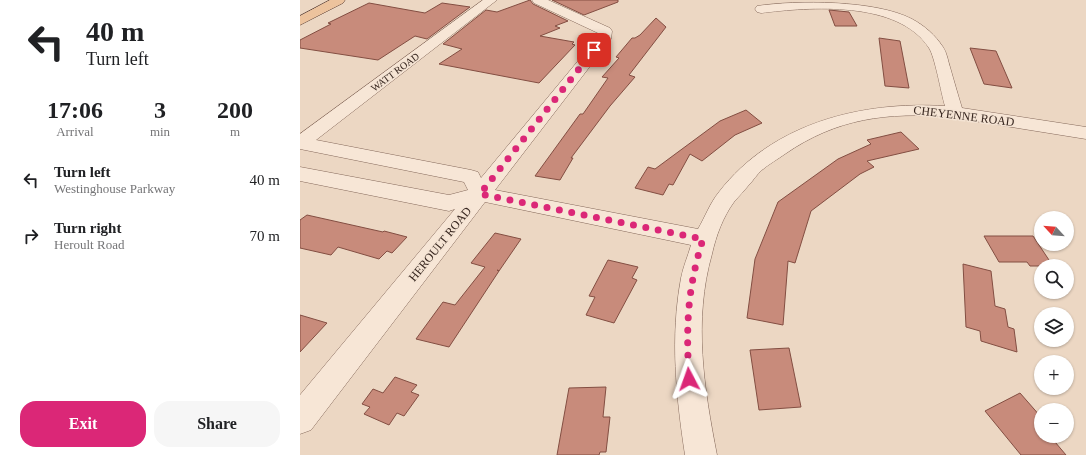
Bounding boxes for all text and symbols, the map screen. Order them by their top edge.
icon: left [20,16,72,68]
text: 40 m [86,16,144,47]
pin [577,33,611,67]
icon: arrive [583,39,605,61]
text: Turn left [86,49,149,69]
street label: WATT ROAD [369,50,421,94]
text: 17:06 [47,97,103,123]
text: 3 [154,97,166,123]
text: 200 [217,97,253,123]
street label: CHEYENNE ROAD [913,103,1016,129]
text: Arrival [56,124,94,139]
text: min [150,124,170,139]
text: m [230,124,240,139]
text: Turn left [54,164,111,180]
icon: left [20,169,42,191]
text: 40 m [250,172,280,188]
text: Westinghouse Parkway [54,181,175,196]
street label: HEROULT ROAD [406,204,474,284]
north arrow [1034,211,1074,251]
map controls [1034,211,1074,443]
text: Turn right [54,220,121,236]
icon: right [20,225,42,247]
text: 70 m [250,228,280,244]
text: Heroult Road [54,237,124,252]
button: search [1034,259,1074,299]
button: layers [1034,307,1074,347]
button: + [1034,355,1074,395]
position arrow [668,358,710,400]
button: Exit [20,401,146,447]
button: Share [154,401,280,447]
button: − [1034,403,1074,443]

